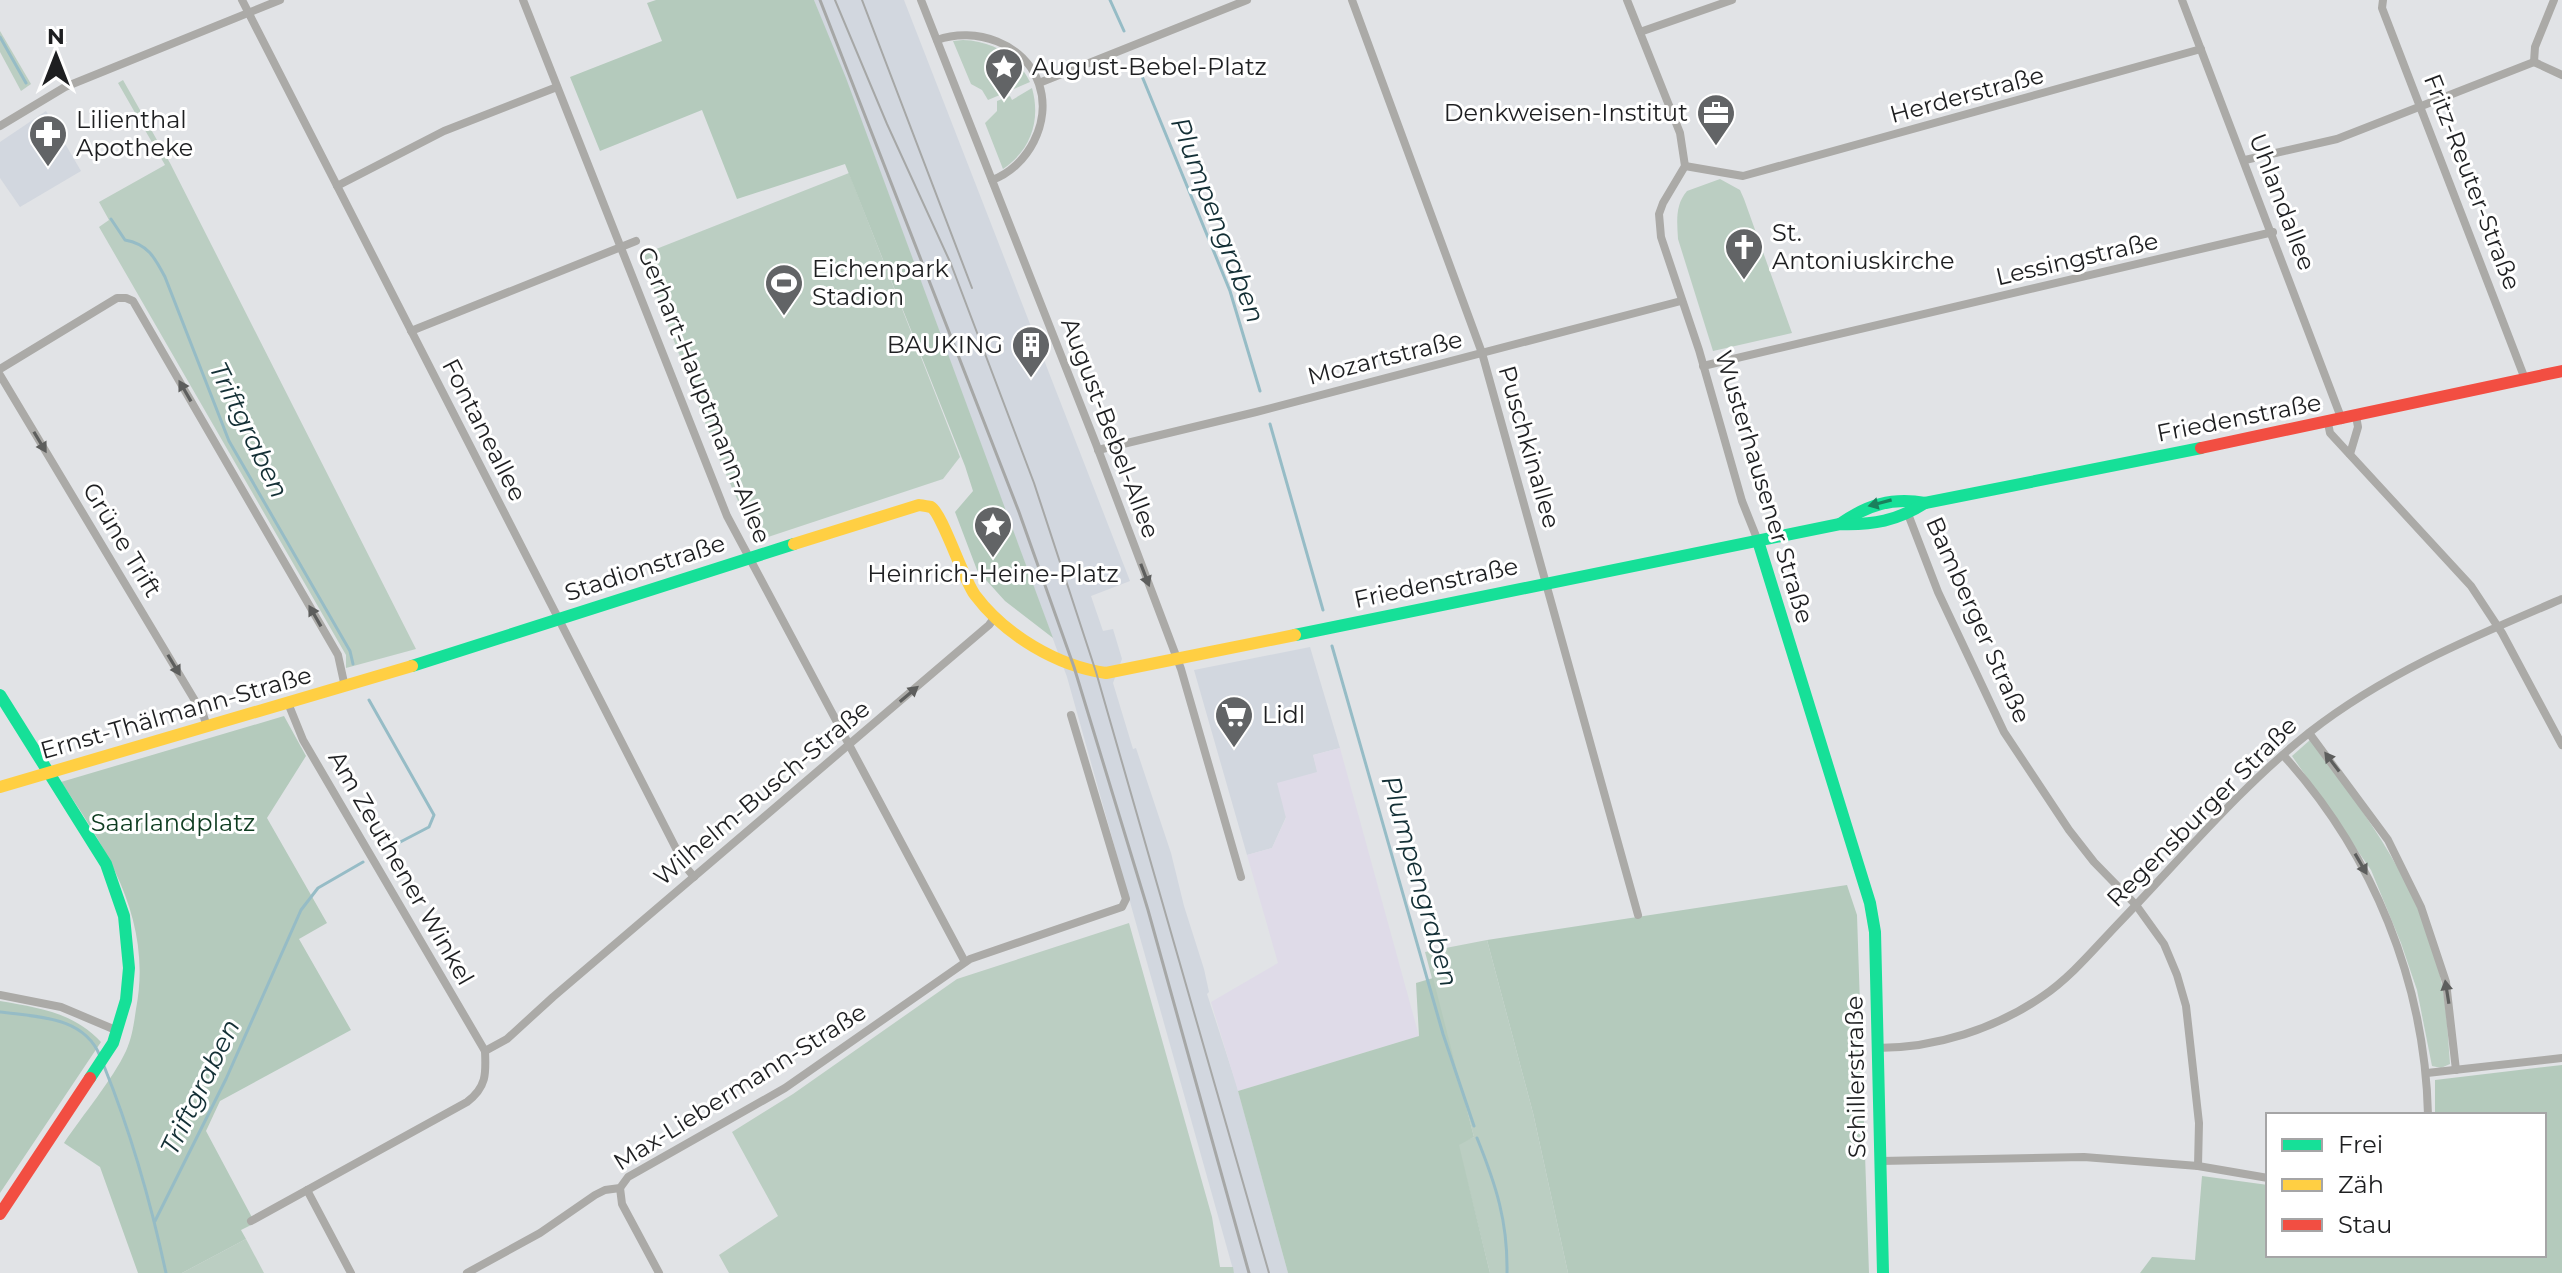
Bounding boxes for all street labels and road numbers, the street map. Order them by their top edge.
street label: Herderstraße [1887,60,2047,129]
street label: Fritz-Reuter-Straße [2418,70,2527,294]
street label: Uhlandallee [2243,129,2322,274]
street label: Lessingstraße [1993,226,2161,291]
street label: Gerhart-Hauptmann-Allee [632,242,777,547]
street label: August-Bebel-Allee [1055,313,1166,542]
street label: Mozartstraße [1304,324,1465,391]
street label: Wusterhausener Straße [1709,347,1820,627]
street label: Fontaneallee [436,354,533,506]
street label: Puschkinallee [1492,362,1567,531]
street label: Friedenstraße [2154,387,2324,448]
street label: Grüne Trift [77,477,168,603]
street label: Bamberger Straße [1920,512,2037,727]
street label: Stadionstraße [561,528,729,607]
street label: Friedenstraße [1351,551,1521,614]
street label: Ernst-Thälmann-Straße [37,660,315,765]
street label: Wilhelm-Busch-Straße [648,694,876,891]
street label: Regensburger Straße [2100,710,2303,913]
street label: Am Zeuthener Winkel [322,745,480,990]
street label: Schillerstraße [1840,995,1871,1159]
street label: Max-Liebermann-Straße [608,997,871,1176]

